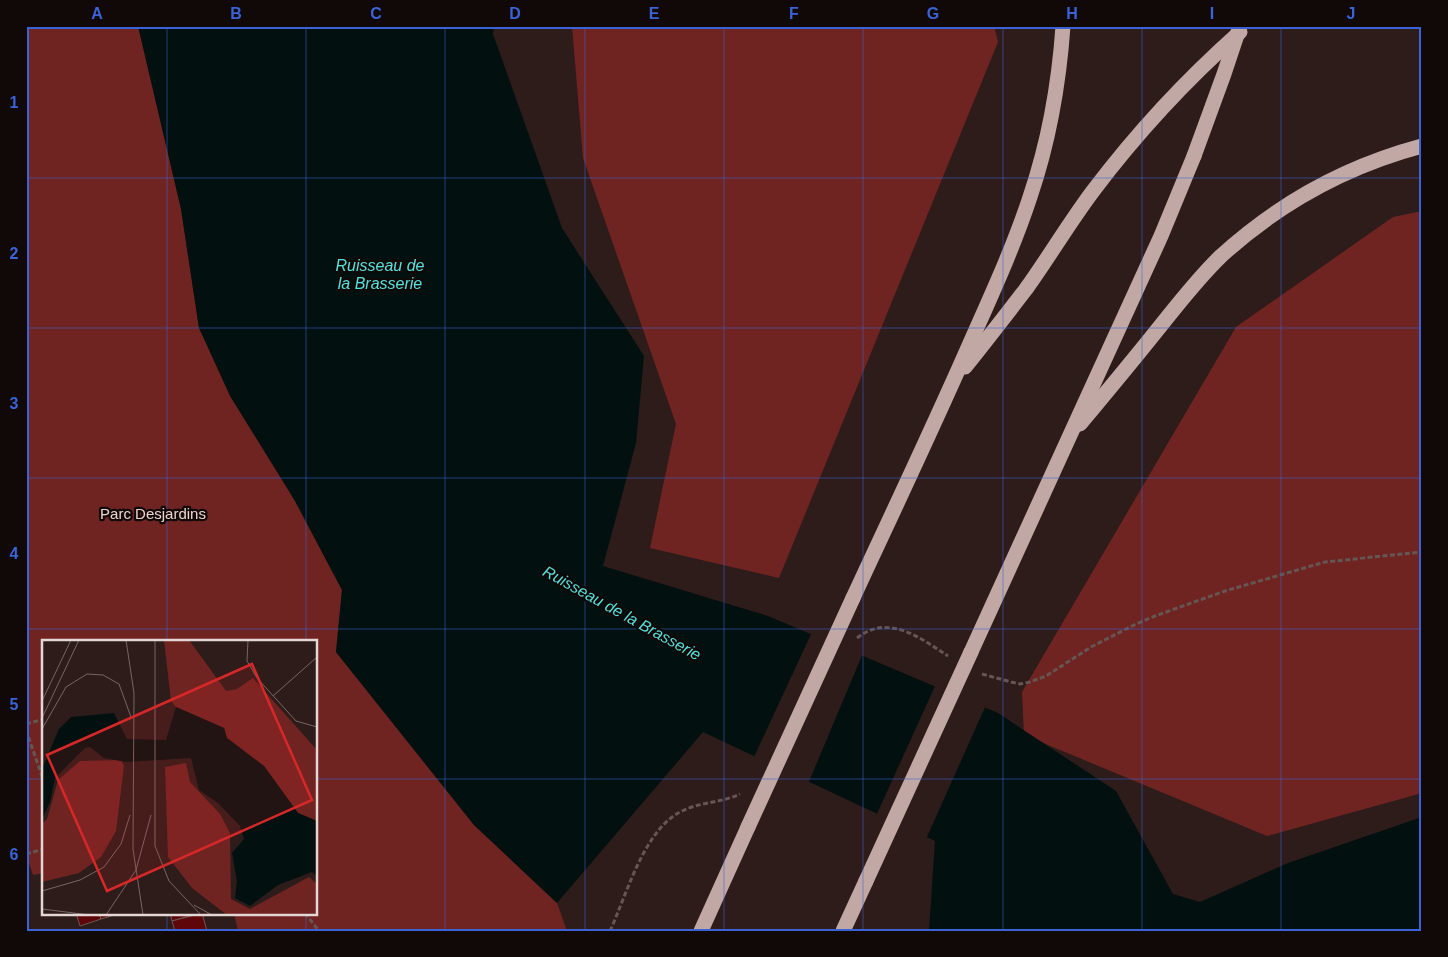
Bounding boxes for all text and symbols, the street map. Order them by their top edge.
text: A [91,5,103,22]
text: B [230,5,242,22]
text: C [370,5,382,22]
text: D [509,5,521,22]
text: E [649,5,660,22]
text: F [789,5,799,22]
text: G [927,5,939,22]
text: H [1066,5,1078,22]
text: I [1210,5,1214,22]
text: J [1347,5,1355,22]
text: 1 [10,94,19,111]
text: 2 [10,245,19,262]
water label: Ruisseau de la Brasserie [336,257,425,292]
text: 3 [10,395,19,412]
park label: Parc Desjardins [100,505,206,522]
text: 4 [10,545,19,562]
water label: Ruisseau de la Brasserie [540,562,704,664]
inset map [42,640,318,914]
text: 5 [10,696,19,713]
text: 6 [10,846,19,863]

